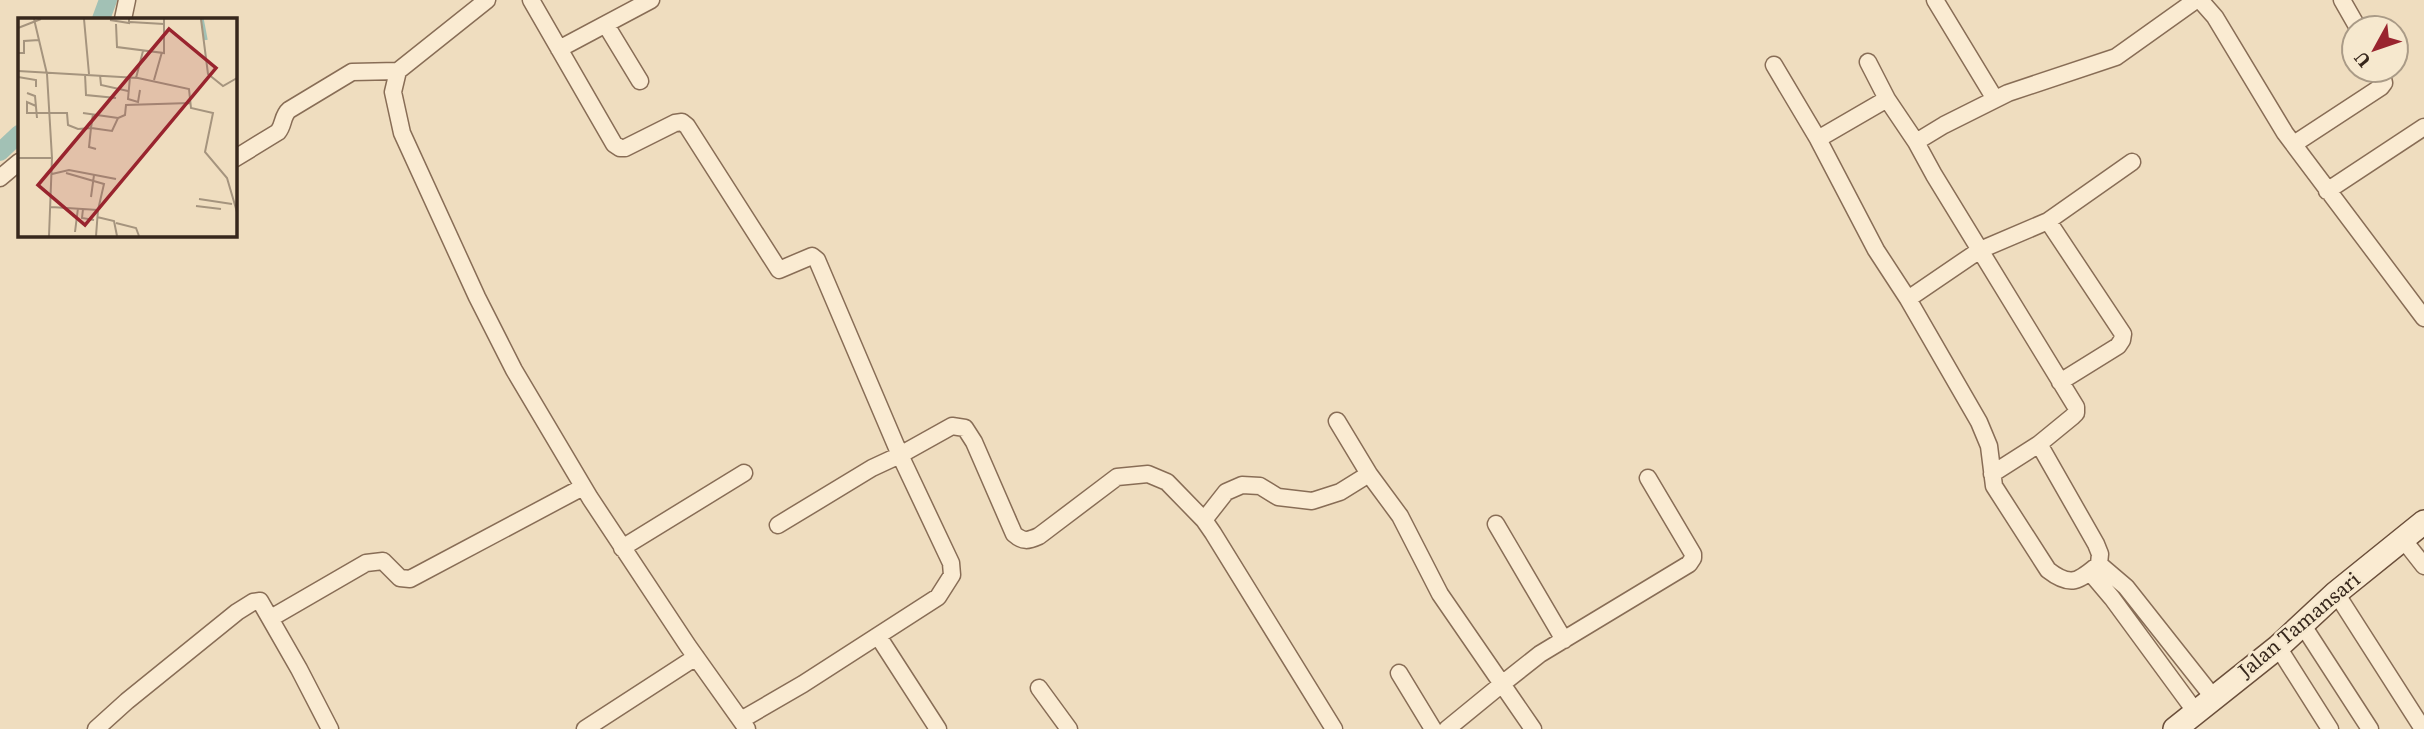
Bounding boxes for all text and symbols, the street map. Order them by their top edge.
north arrow [2340,14,2410,84]
inset map [18,18,236,236]
text: U [2347,46,2376,74]
street label: Jalan Tamansari [2231,565,2366,685]

